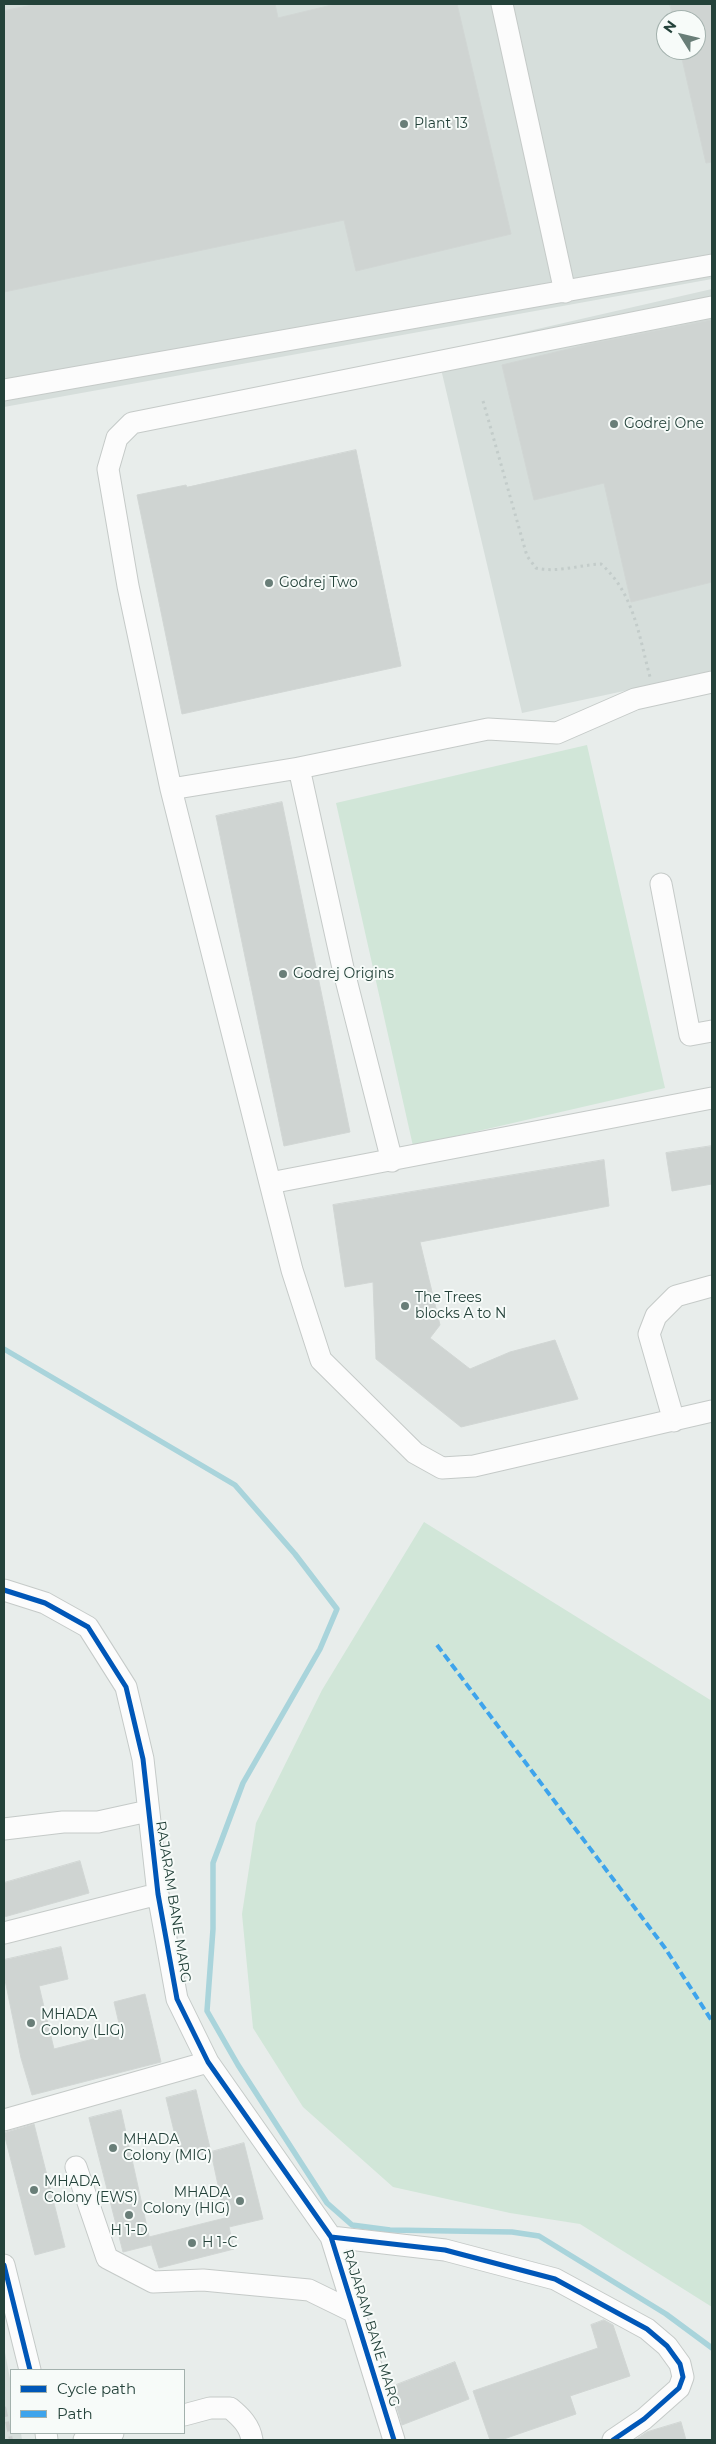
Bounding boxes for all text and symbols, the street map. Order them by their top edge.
north arrow [656,10,706,60]
text: N [659,17,680,37]
place label: Plant 13 [414,116,468,132]
marker: Plant 13 [398,118,410,130]
place label: Godrej One [624,416,704,432]
marker: Godrej One [608,418,620,430]
place label: Godrej Two [279,575,358,591]
marker: Godrej Two [263,577,275,589]
place label: Godrej Origins [293,966,394,982]
marker: Godrej Origins [277,968,289,980]
place label: The Trees blocks A to N [415,1290,506,1322]
marker: The Trees blocks A to N [399,1300,411,1312]
street label: RAJARAM BANE MARG [152,1820,194,1984]
place label: MHADA Colony (LIG) [41,2007,125,2040]
marker: MHADA Colony (LIG) [25,2017,37,2029]
place label: MHADA Colony (MIG) [123,2132,212,2164]
marker: MHADA Colony (MIG) [107,2142,119,2154]
place label: MHADA Colony (EWS) [44,2174,138,2206]
marker: MHADA Colony (EWS) [28,2184,40,2196]
place label: MHADA Colony (HIG) [143,2185,230,2218]
marker: MHADA Colony (HIG) [234,2195,246,2207]
marker: H 1-D [123,2209,135,2221]
place label: H 1-D [110,2223,148,2239]
place label: H 1-C [202,2235,237,2251]
marker: H 1-C [186,2237,198,2249]
street label: RAJARAM BANE MARG [339,2247,403,2409]
legend [10,2369,185,2434]
text: Cycle path [57,2379,136,2398]
text: Path [57,2404,93,2423]

